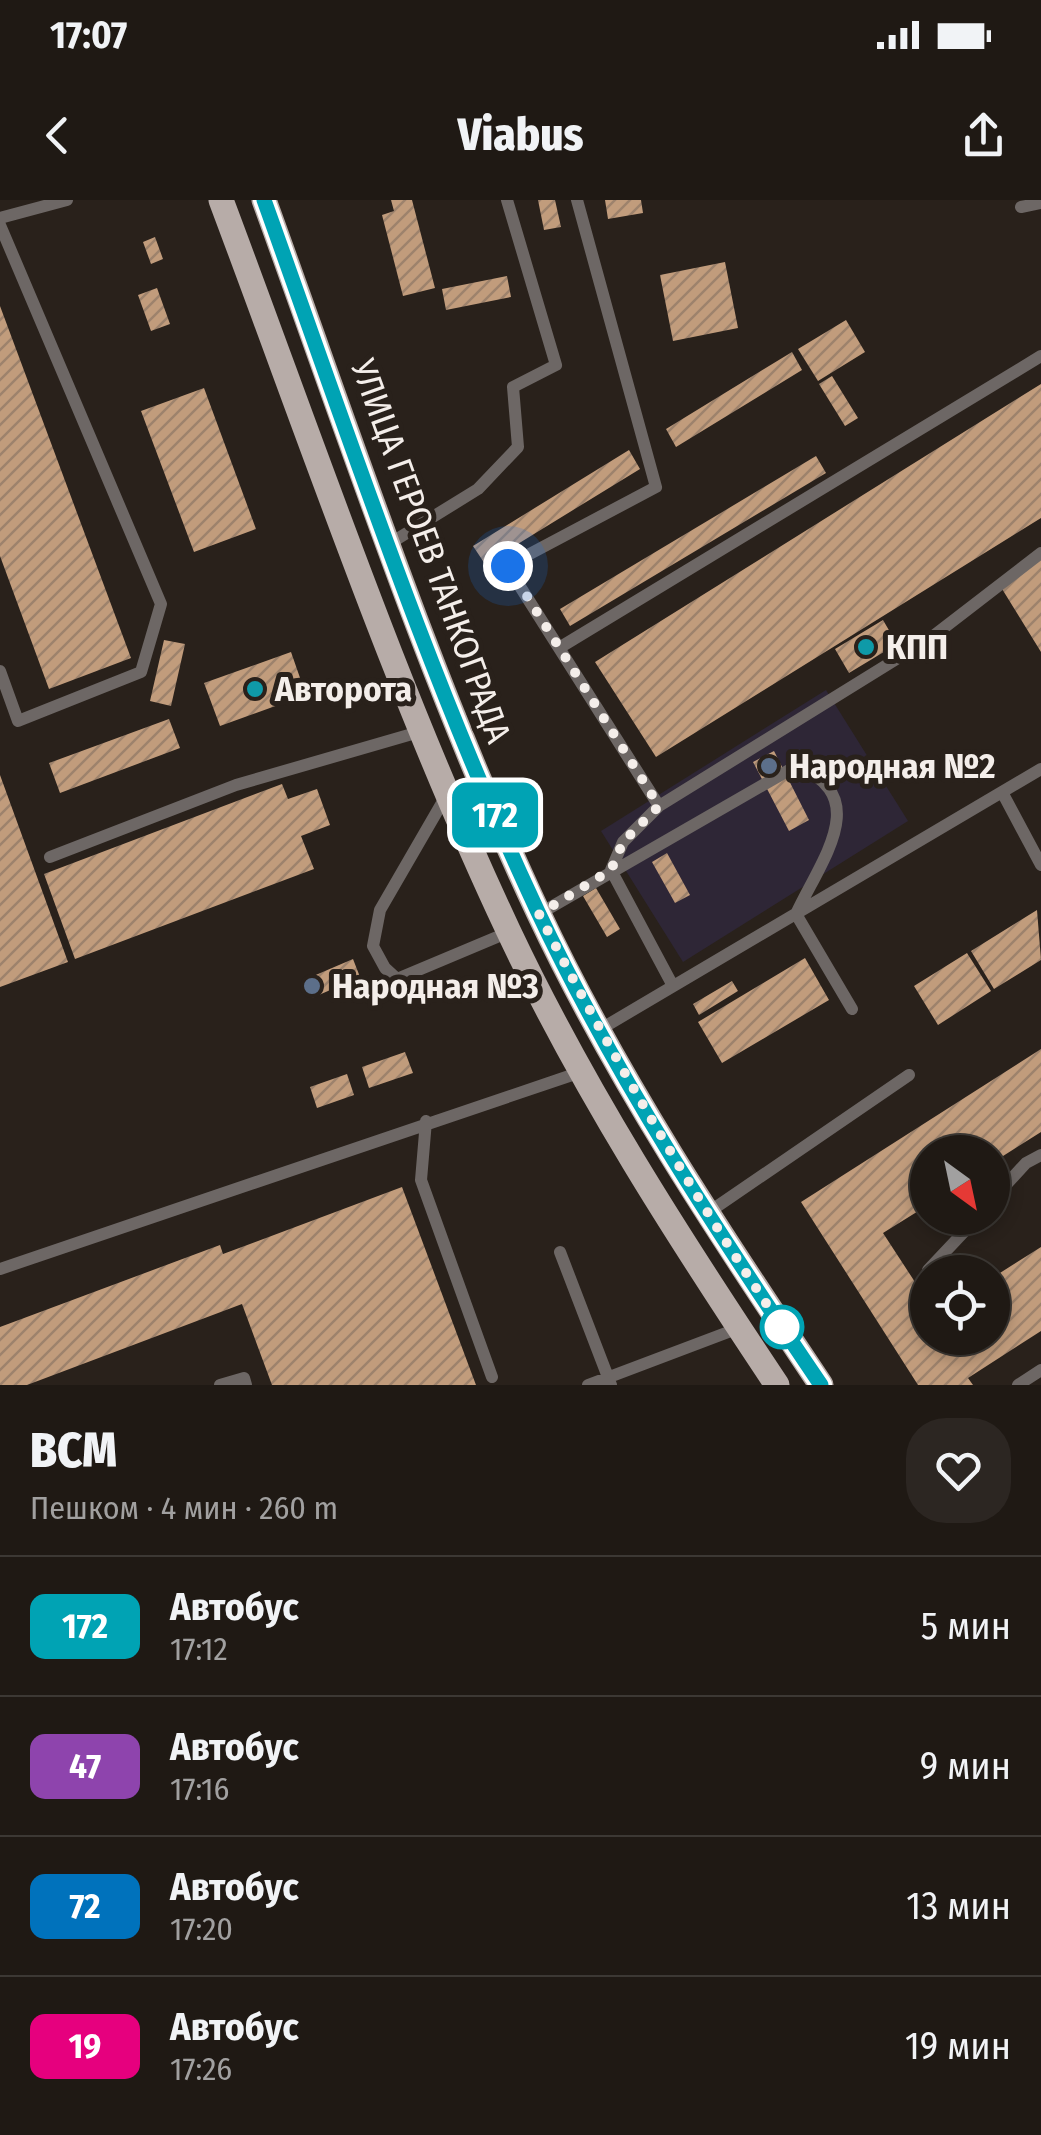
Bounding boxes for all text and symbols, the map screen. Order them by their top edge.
text: 17:07 [50,12,127,58]
icon: back [30,108,85,163]
text: Viabus [458,108,583,162]
icon: share [956,108,1011,163]
street label: УЛИЦА ГЕРОЕВ ТАНКОГРАДА [342,352,520,749]
your location [483,541,533,591]
place label: КПП [886,626,948,668]
marker: КПП [855,636,877,658]
place label: Авторота [274,668,412,710]
marker: Авторота [244,678,266,700]
place label: Народная №2 [789,745,996,787]
marker: Народная №2 [758,755,780,777]
line badge: 172 [438,782,552,848]
text: 172 [472,794,518,836]
place label: Народная №3 [332,965,539,1007]
marker: Народная №3 [301,975,323,997]
north arrow [910,1135,1010,1235]
map controls [910,1135,1010,1355]
button: locate [910,1255,1010,1355]
unlabelled marker [761,1306,803,1348]
button: heart [906,1418,1011,1523]
text: ВСМ [30,1422,117,1480]
text: Пешком · 4 мин · 260 m [30,1489,338,1527]
text: Автобус [170,1584,299,1630]
text: 5 мин [921,1603,1011,1649]
text: 172 [62,1605,108,1647]
text: 17:12 [170,1630,228,1668]
text: Автобус [170,1724,299,1770]
text: 9 мин [920,1743,1011,1789]
text: 47 [69,1745,101,1787]
text: 17:16 [170,1770,229,1808]
text: Автобус [170,1864,299,1910]
text: 13 мин [906,1883,1011,1929]
text: 72 [69,1885,101,1927]
text: 17:20 [170,1910,233,1948]
text: Автобус [170,2004,299,2050]
text: 19 мин [905,2023,1011,2069]
text: 19 [69,2025,101,2067]
text: 17:26 [170,2050,232,2088]

